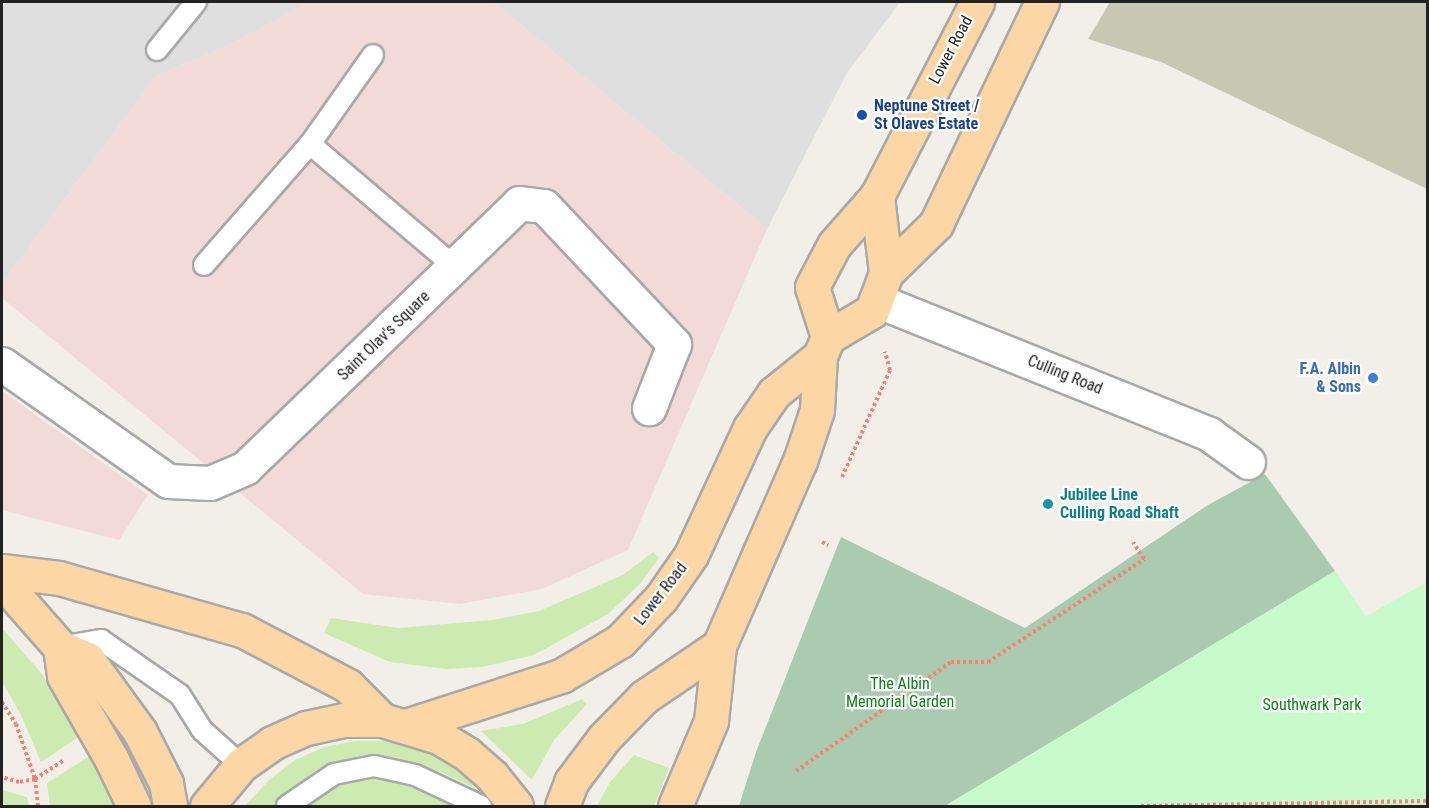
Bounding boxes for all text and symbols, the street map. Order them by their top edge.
street label: Lower Road [925,13,977,87]
place label: Neptune Street / St Olaves Estate [874,96,979,134]
marker: Neptune Street / St Olaves Estate [855,108,869,122]
street label: Saint Olav's Square [334,287,434,385]
street label: Culling Road [1025,351,1105,399]
place label: F.A. Albin & Sons [1300,359,1361,397]
marker: F.A. Albin & Sons [1366,371,1380,385]
place label: Jubilee Line Culling Road Shaft [1060,485,1179,523]
marker: Jubilee Line Culling Road Shaft [1041,497,1055,511]
street label: Lower Road [631,559,691,629]
park label: The Albin Memorial Garden [846,674,954,712]
park label: Southwark Park [1263,695,1361,715]

